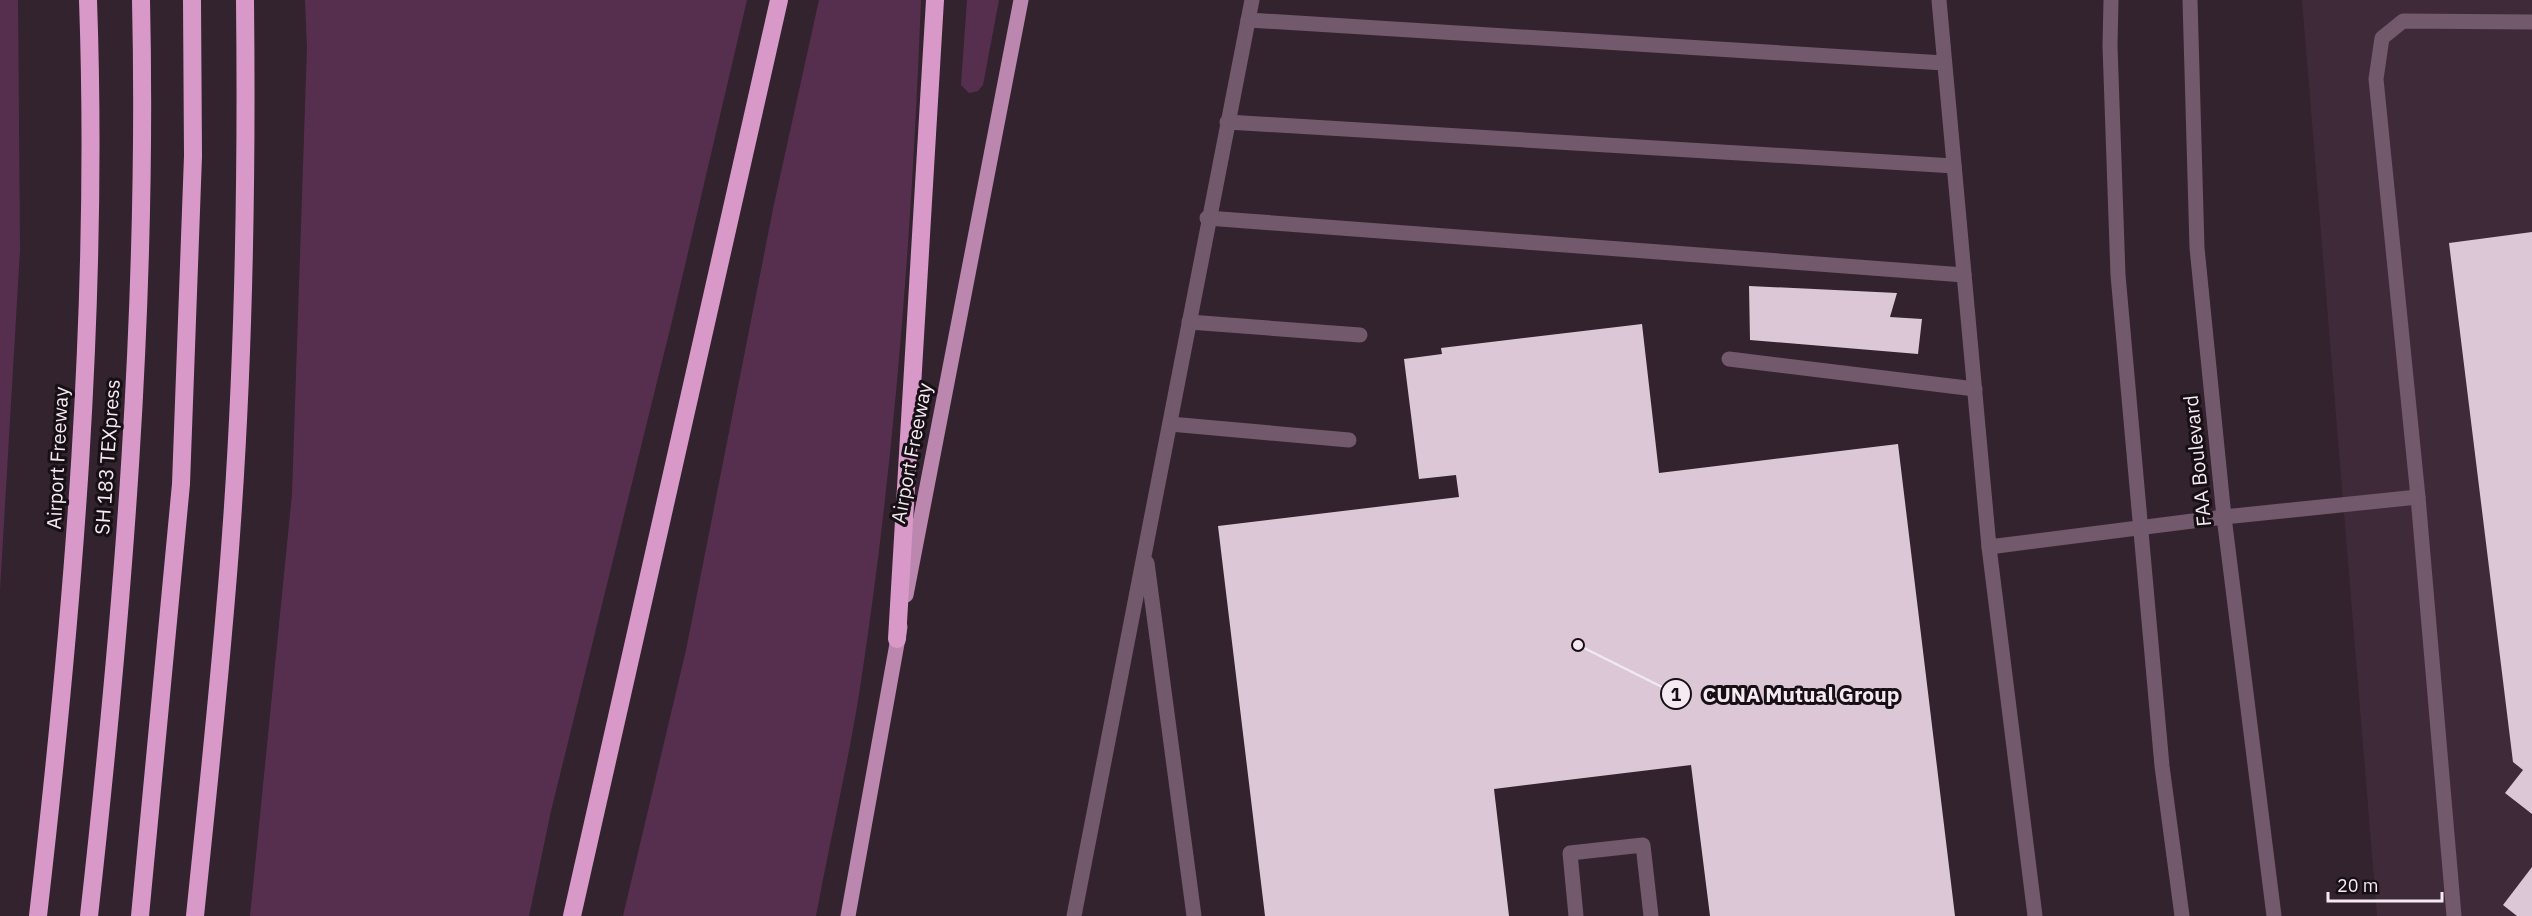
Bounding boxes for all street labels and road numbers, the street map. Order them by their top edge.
street label: SH 183 TEXpress [88,378,126,536]
street label: Airport Freeway [884,380,938,526]
street label: Airport Freeway [40,386,74,530]
street label: FAA Boulevard [2177,394,2217,528]

